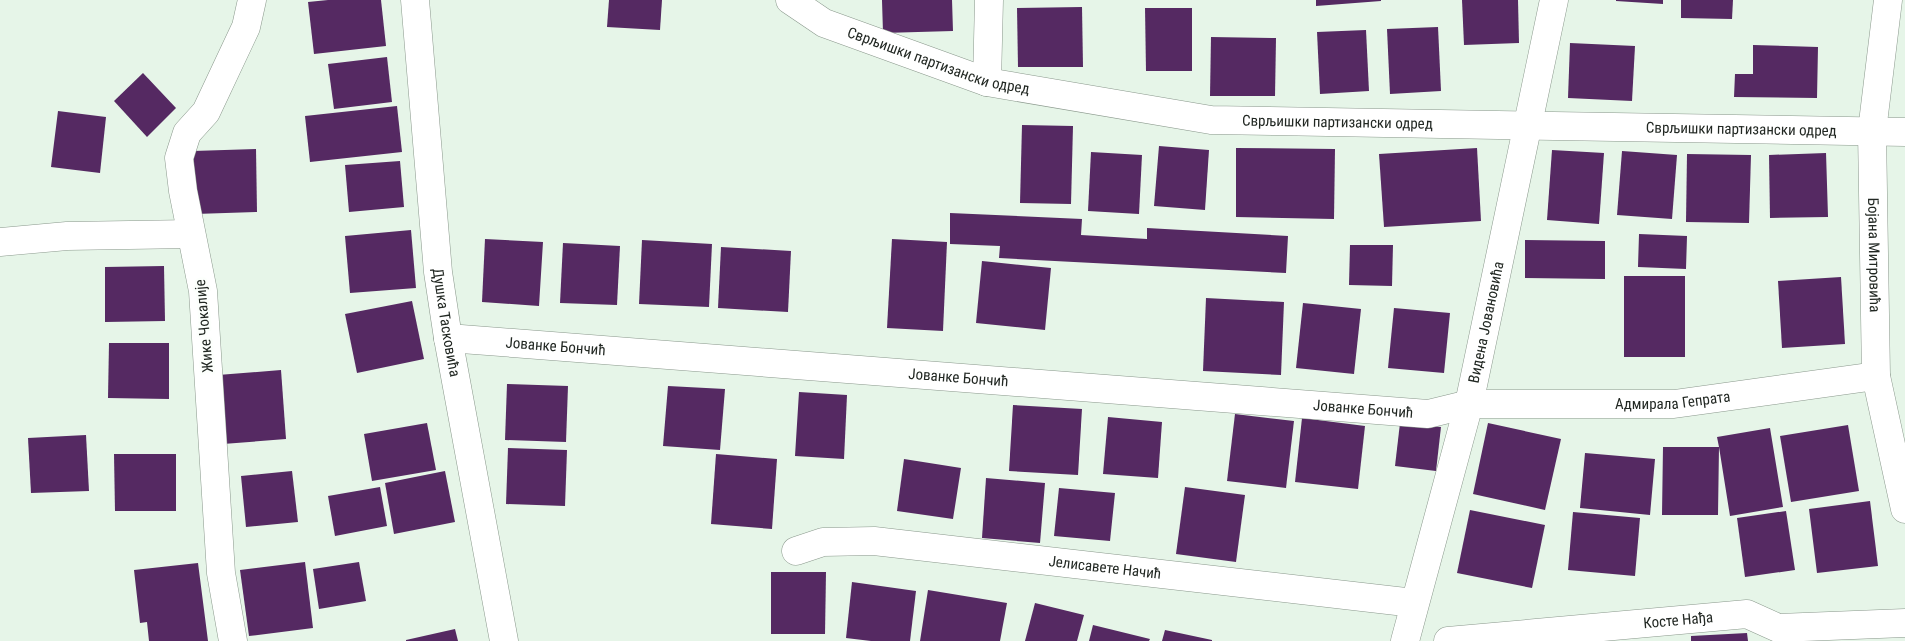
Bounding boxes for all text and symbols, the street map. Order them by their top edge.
street label: Сврљишки партизански одред [845,23,1031,98]
street label: Сврљишки партизански одред [1242,112,1433,133]
street label: Сврљишки партизански одред [1646,119,1837,140]
street label: Бојана Митровића [1864,197,1884,313]
street label: Видена Јовановића [1465,260,1508,385]
street label: Душка Тасковића [429,267,464,378]
street label: Жике Чокалије [191,279,217,373]
street label: Јованке Бончић [505,333,606,359]
street label: Јованке Бончић [908,365,1009,390]
street label: Адмирала Гепрата [1615,387,1731,413]
street label: Јованке Бончић [1312,396,1414,422]
street label: Јелисавете Начић [1048,552,1162,583]
street label: Косте Нађа [1642,608,1714,632]

